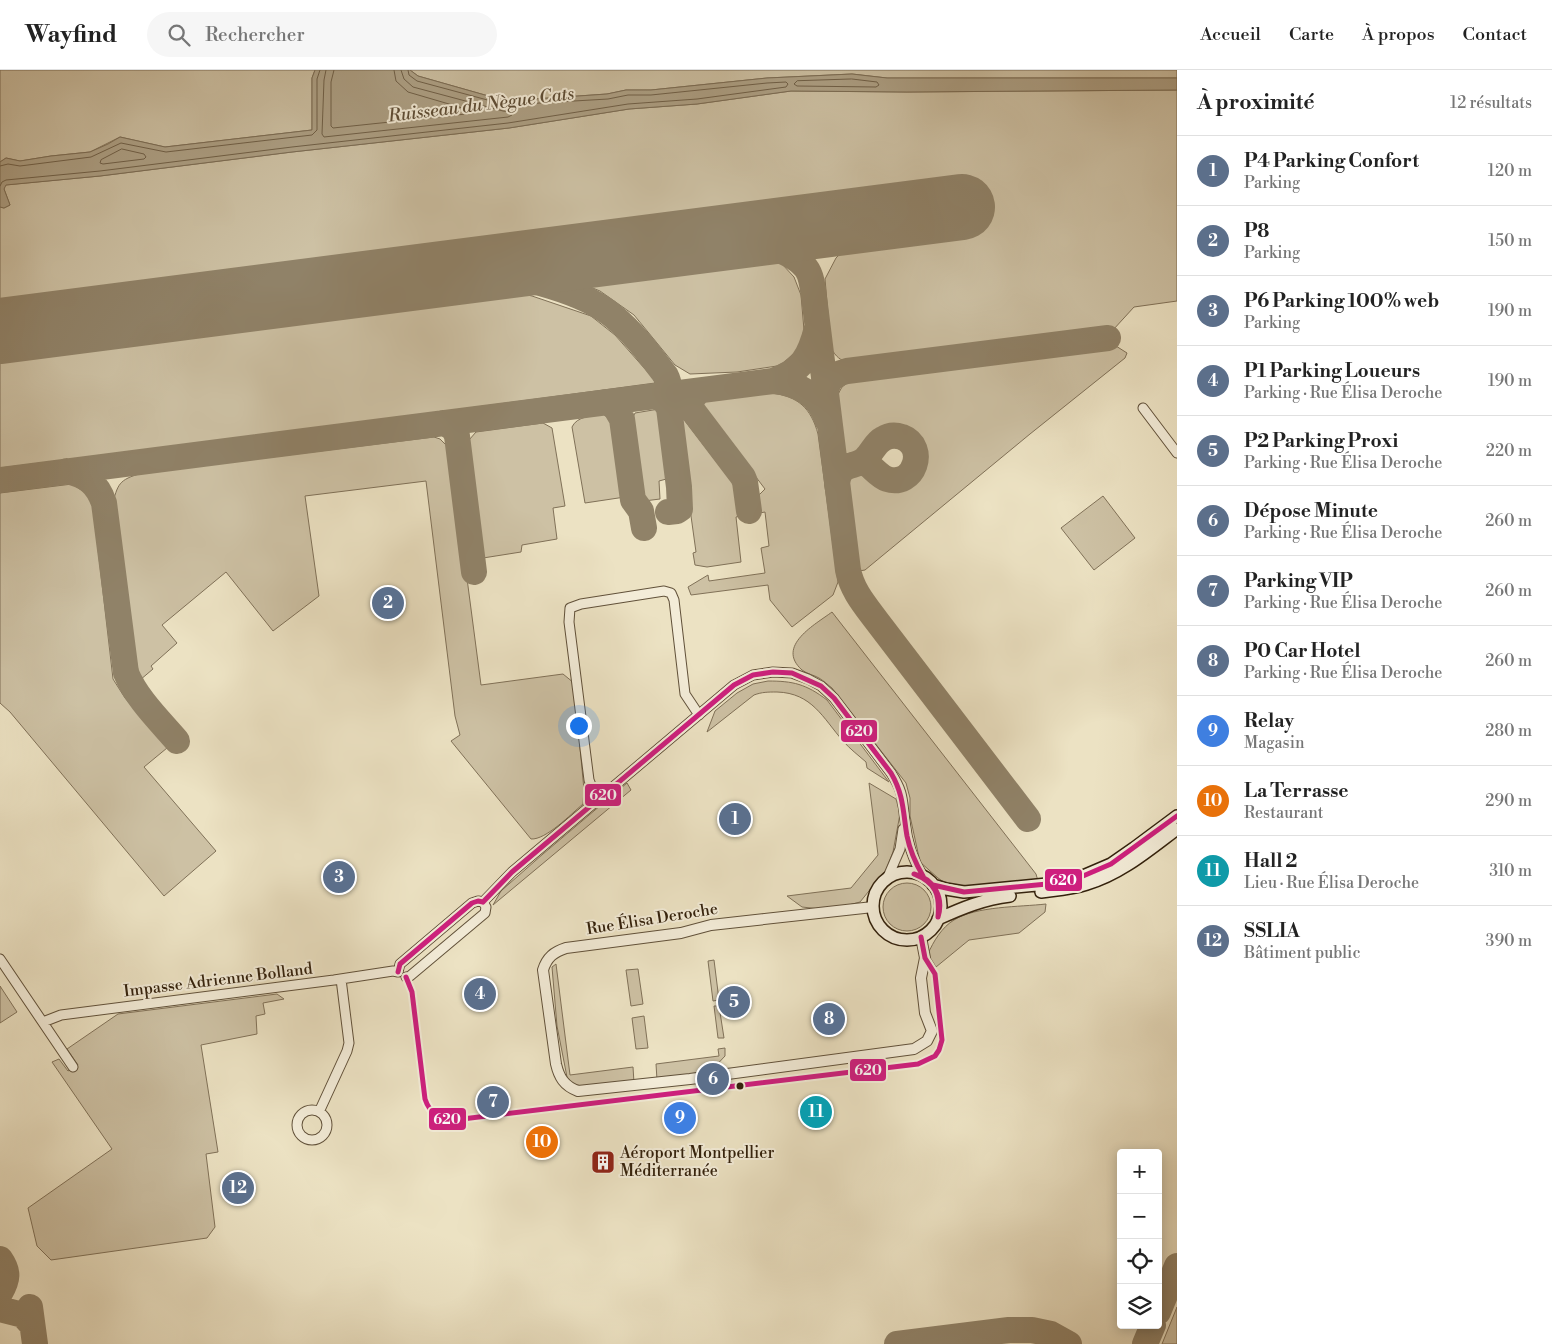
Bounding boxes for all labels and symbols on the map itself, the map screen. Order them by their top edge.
water label: Ruisseau du Nègue Cats [386,82,576,128]
pin: 2 [372,584,404,622]
your location [566,713,592,739]
line badge: 620 [840,719,878,743]
text: 620 [845,723,873,741]
line badge: 620 [584,783,622,807]
text: 620 [589,787,617,805]
pin: 1 [719,800,751,838]
pin: 3 [323,858,355,896]
line badge: 620 [1044,868,1083,892]
text: 620 [1049,872,1077,890]
street label: Rue Élisa Deroche [585,897,719,939]
street label: Impasse Adrienne Bolland [122,958,314,1002]
pin: 4 [464,975,496,1013]
pin: 5 [718,983,750,1021]
pin: 8 [813,1000,845,1038]
line badge: 620 [849,1058,887,1082]
pin: 6 [697,1060,729,1098]
text: 620 [854,1062,882,1080]
unlabelled marker [735,1081,745,1091]
pin: 7 [477,1083,509,1121]
pin: 11 [800,1093,832,1131]
pin: 9 [664,1099,696,1137]
line badge: 620 [428,1107,467,1131]
text: 620 [433,1111,461,1129]
pin: 10 [526,1123,558,1161]
place label: Aéroport Montpellier Méditerranée [619,1143,774,1181]
building icon: Aéroport Montpellier Méditerranée [590,1149,616,1175]
pin: 12 [222,1169,254,1207]

